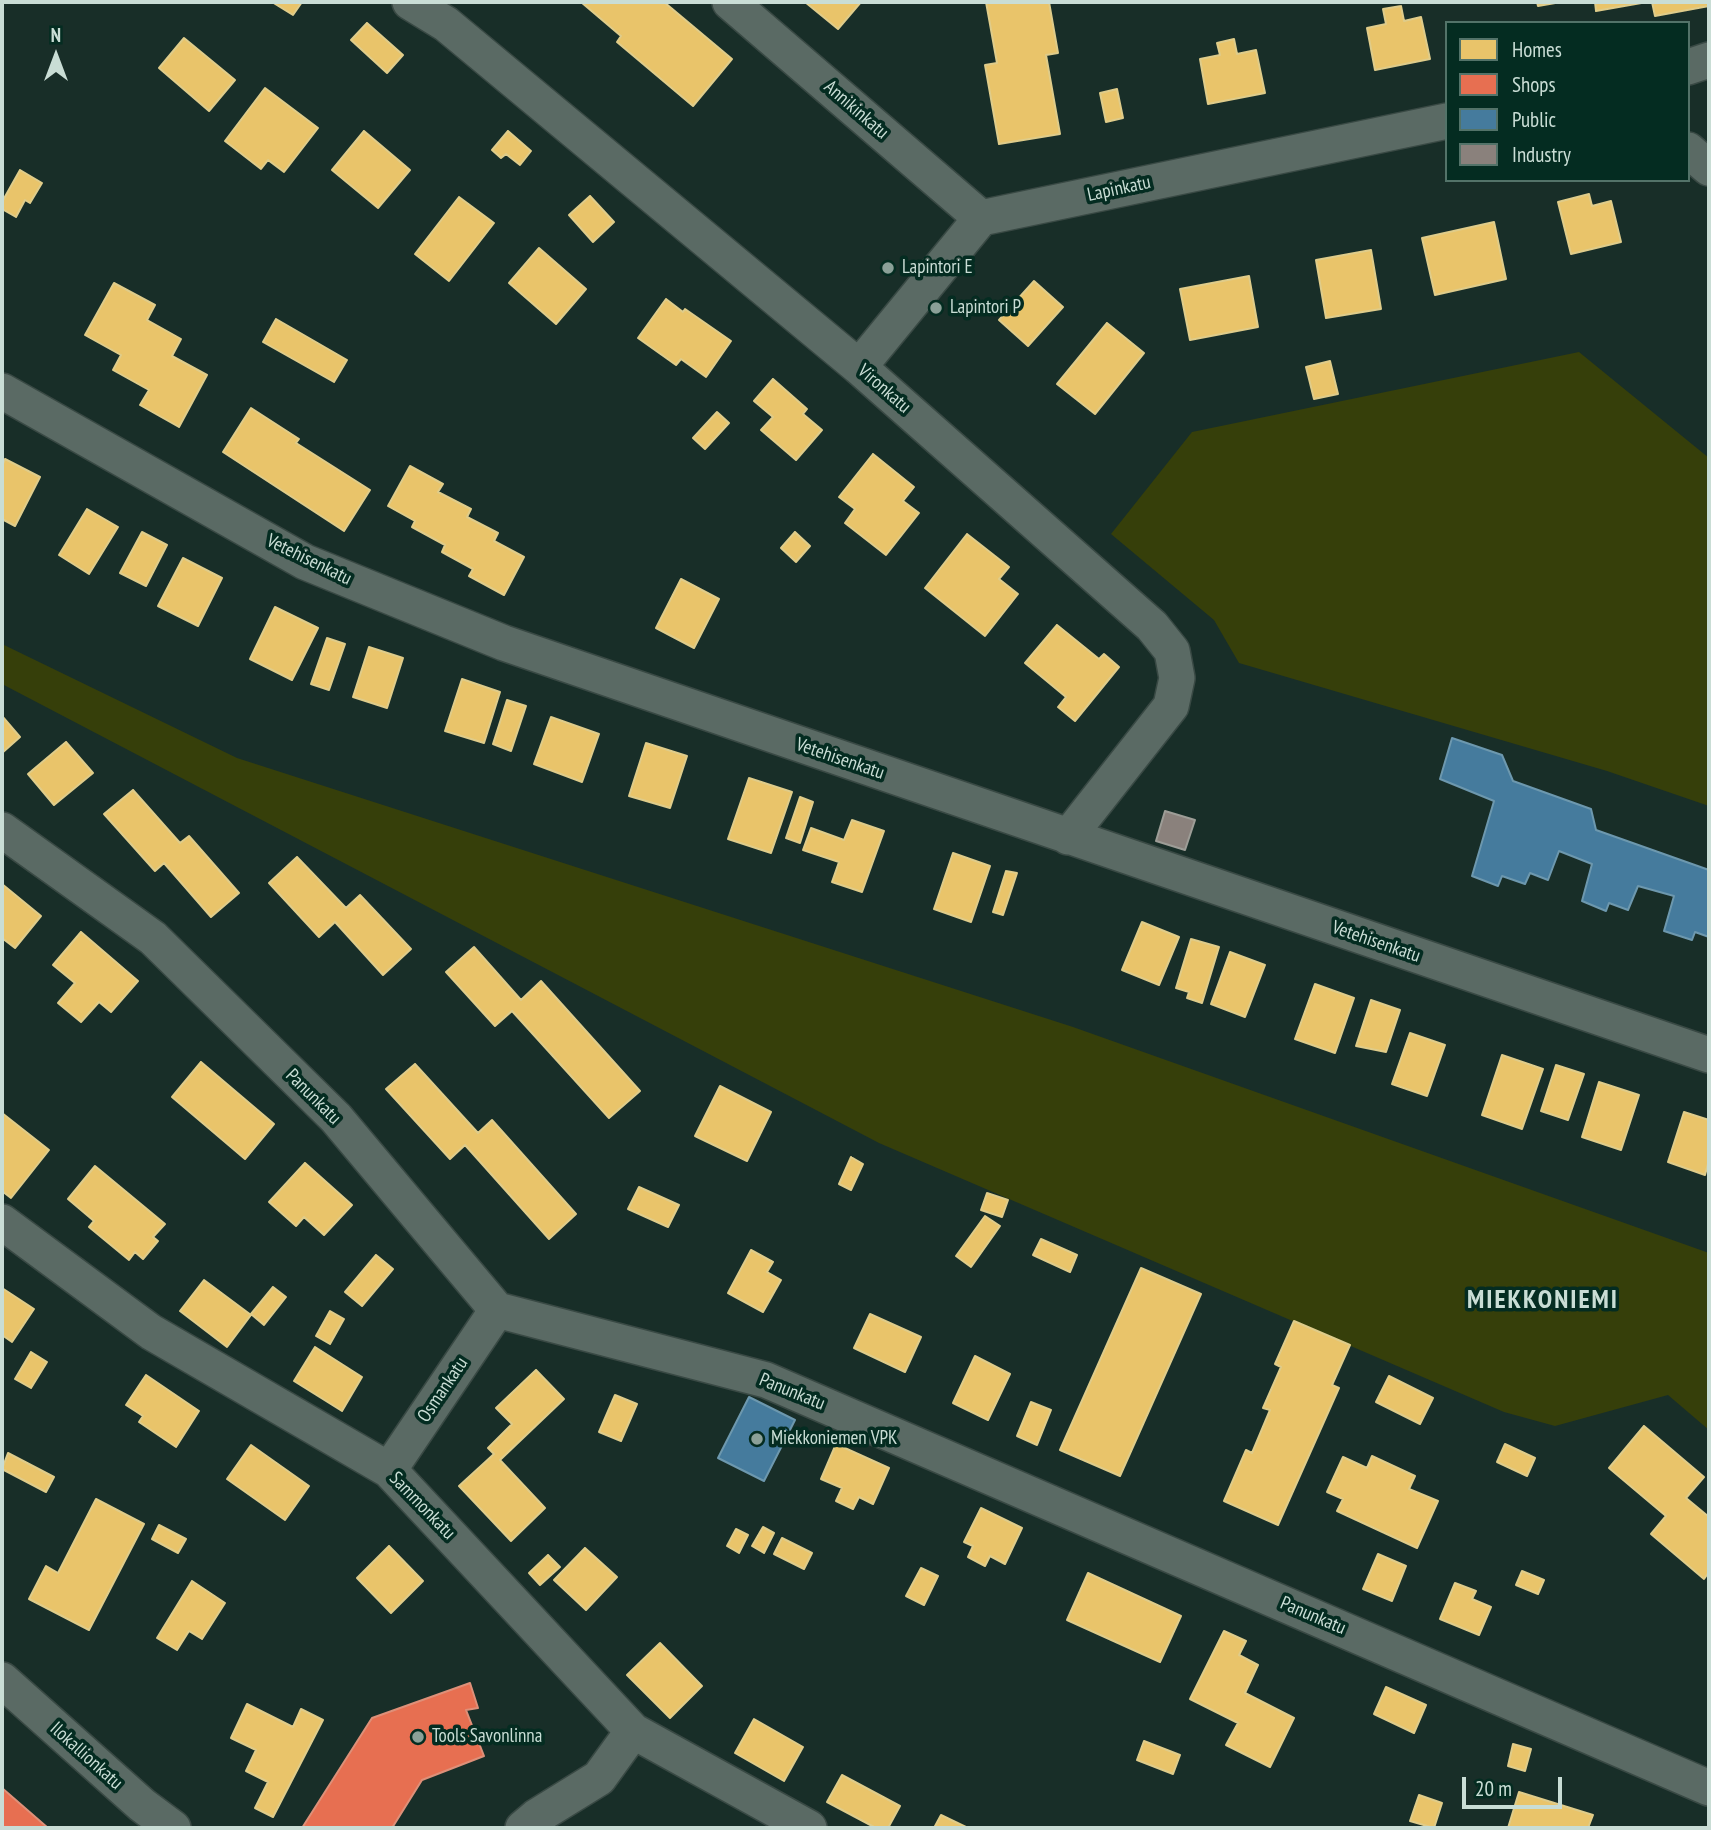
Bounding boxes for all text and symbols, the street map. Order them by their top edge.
north arrow [21,21,91,91]
legend [1445,21,1690,182]
text: N [51,23,61,47]
text: Homes [1512,36,1562,63]
text: Shops [1512,71,1556,98]
street label: Annikinkatu [819,76,893,144]
text: Public [1512,106,1556,133]
text: Industry [1512,141,1571,168]
street label: Lapinkatu [1085,171,1153,207]
place label: Lapintori E [902,257,973,279]
marker: Lapintori E [880,260,896,276]
place label: Lapintori P [950,297,1021,319]
marker: Lapintori P [928,300,944,316]
street label: Vironkatu [853,360,915,418]
street label: Vetehisenkatu [263,530,355,590]
street label: Vetehisenkatu [793,733,887,785]
street label: Vetehisenkatu [1329,916,1423,968]
street label: Panunkatu [281,1065,345,1129]
district label: MIEKKONIEMI [1468,1285,1618,1317]
street label: Osmankatu [413,1353,473,1427]
street label: Panunkatu [756,1369,828,1415]
place label: Miekkoniemen VPK [771,1428,897,1450]
marker: Miekkoniemen VPK [749,1431,765,1447]
street label: Sammonkatu [384,1467,460,1545]
street label: Panunkatu [1277,1592,1349,1640]
street label: Ilokallionkatu [45,1717,127,1795]
place label: Tools Savonlinna [432,1726,542,1748]
marker: Tools Savonlinna [410,1729,426,1745]
scale bar [1466,1764,1566,1808]
text: 20 m [1475,1775,1512,1802]

